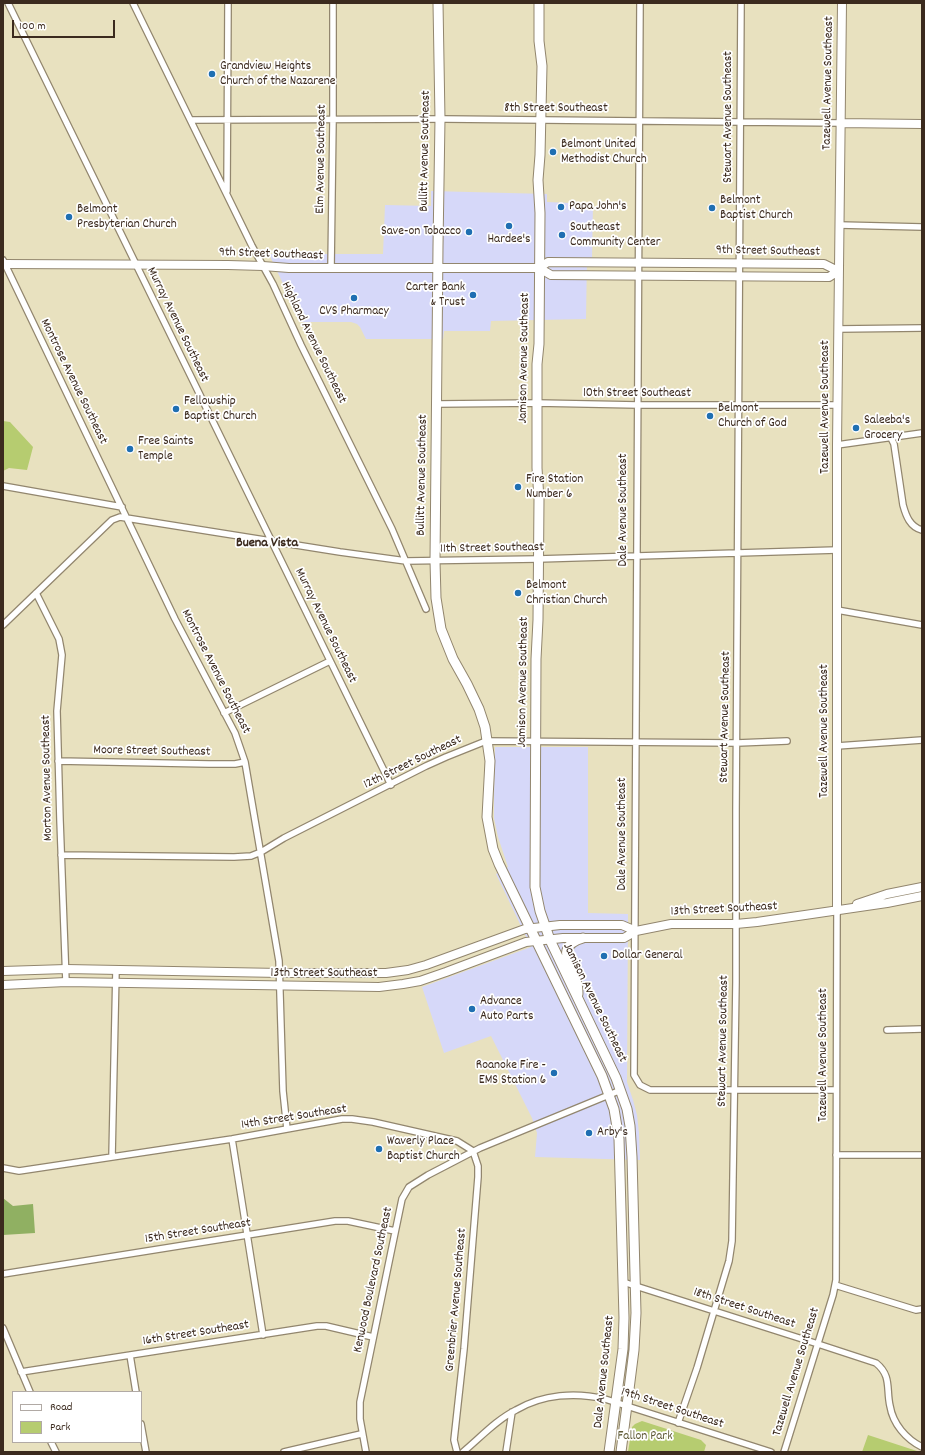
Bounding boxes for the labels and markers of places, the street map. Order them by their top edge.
place label: Grandview Heights Church of the Nazarene [220,59,336,90]
marker: Grandview Heights Church of the Nazarene [207,69,217,79]
place label: Belmont United Methodist Church [561,137,647,168]
marker: Belmont United Methodist Church [548,147,558,157]
place label: Belmont Baptist Church [720,193,793,224]
place label: Papa John's [569,199,627,215]
place label: Belmont Presbyterian Church [77,202,177,233]
marker: Papa John's [556,202,566,212]
marker: Belmont Baptist Church [707,203,717,213]
marker: Belmont Presbyterian Church [64,212,74,222]
place label: Southeast Community Center [570,220,661,251]
marker: Hardee's [504,221,514,231]
place label: Save-on Tobacco [381,224,461,240]
marker: Save-on Tobacco [464,227,474,237]
marker: Southeast Community Center [557,230,567,240]
place label: Hardee's [487,232,531,248]
place label: Carter Bank & Trust [406,280,465,311]
marker: Carter Bank & Trust [468,290,478,300]
marker: CVS Pharmacy [349,293,359,303]
place label: CVS Pharmacy [319,304,389,320]
place label: Fellowship Baptist Church [184,394,257,425]
place label: Belmont Church of God [718,401,787,432]
marker: Fellowship Baptist Church [171,404,181,414]
marker: Belmont Church of God [705,411,715,421]
place label: Saleeba's Grocery [864,413,910,444]
marker: Saleeba's Grocery [851,423,861,433]
place label: Free Saints Temple [138,434,194,465]
marker: Free Saints Temple [125,444,135,454]
place label: Fire Station Number 6 [526,472,583,503]
marker: Fire Station Number 6 [513,482,523,492]
place label: Belmont Christian Church [526,578,607,609]
marker: Belmont Christian Church [513,588,523,598]
place label: Dollar General [612,948,683,964]
marker: Dollar General [599,951,609,961]
place label: Advance Auto Parts [480,994,533,1025]
marker: Advance Auto Parts [467,1004,477,1014]
place label: Roanoke Fire - EMS Station 6 [476,1058,546,1089]
marker: Roanoke Fire - EMS Station 6 [549,1068,559,1078]
place label: Arby's [597,1125,628,1141]
marker: Arby's [584,1128,594,1138]
place label: Waverly Place Baptist Church [387,1134,460,1165]
marker: Waverly Place Baptist Church [374,1144,384,1154]

